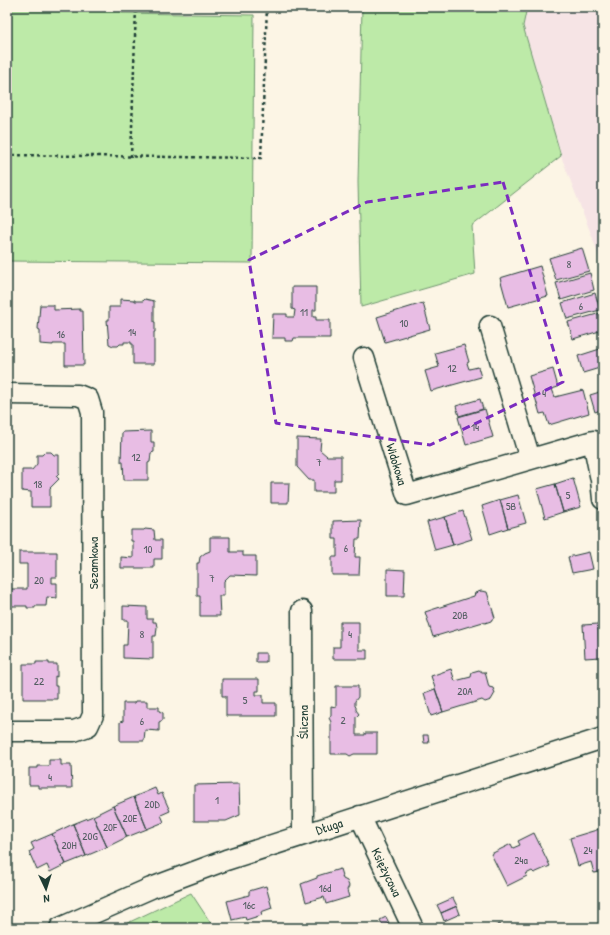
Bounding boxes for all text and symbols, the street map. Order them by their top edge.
house number: 8 [567,257,572,271]
house number: 6 [579,299,584,313]
house number: 11 [300,305,308,319]
house number: 10 [400,316,409,330]
house number: 14 [128,325,136,339]
house number: 16 [57,327,66,341]
house number: 12 [447,361,457,375]
house number: 4 [542,386,546,400]
house number: 14 [471,420,479,434]
street label: Widokowa [382,441,412,487]
house number: 12 [131,450,141,464]
house number: 7 [316,455,322,469]
house number: 18 [34,477,43,491]
house number: 5 [566,488,571,502]
house number: 5B [506,499,517,513]
street label: Sezamkowa [84,537,102,589]
house number: 6 [344,541,349,555]
house number: 10 [144,542,153,556]
house number: 7 [209,571,215,585]
house number: 20 [34,573,44,587]
house number: 20B [452,608,468,622]
house number: 8 [140,627,145,641]
house number: 4 [348,627,352,641]
house number: 22 [34,674,44,688]
house number: 20A [457,684,473,698]
house number: 5 [243,693,248,707]
street label: Śliczna [294,705,312,739]
house number: 2 [340,713,346,727]
house number: 6 [140,714,145,728]
house number: 4 [48,770,52,784]
house number: 1 [215,793,219,807]
house number: 20D [144,797,160,811]
house number: 20E [123,811,138,825]
street label: Długa [313,813,345,839]
house number: 20F [103,820,118,834]
house number: 20G [82,829,98,843]
house number: 20H [61,838,77,852]
house number: 24 [583,843,593,857]
street label: Księżycowa [367,845,407,899]
house number: 24a [514,853,528,867]
north arrow [26,869,66,909]
house number: 16d [319,881,332,895]
text: N [43,892,50,906]
house number: 16c [243,898,256,912]

